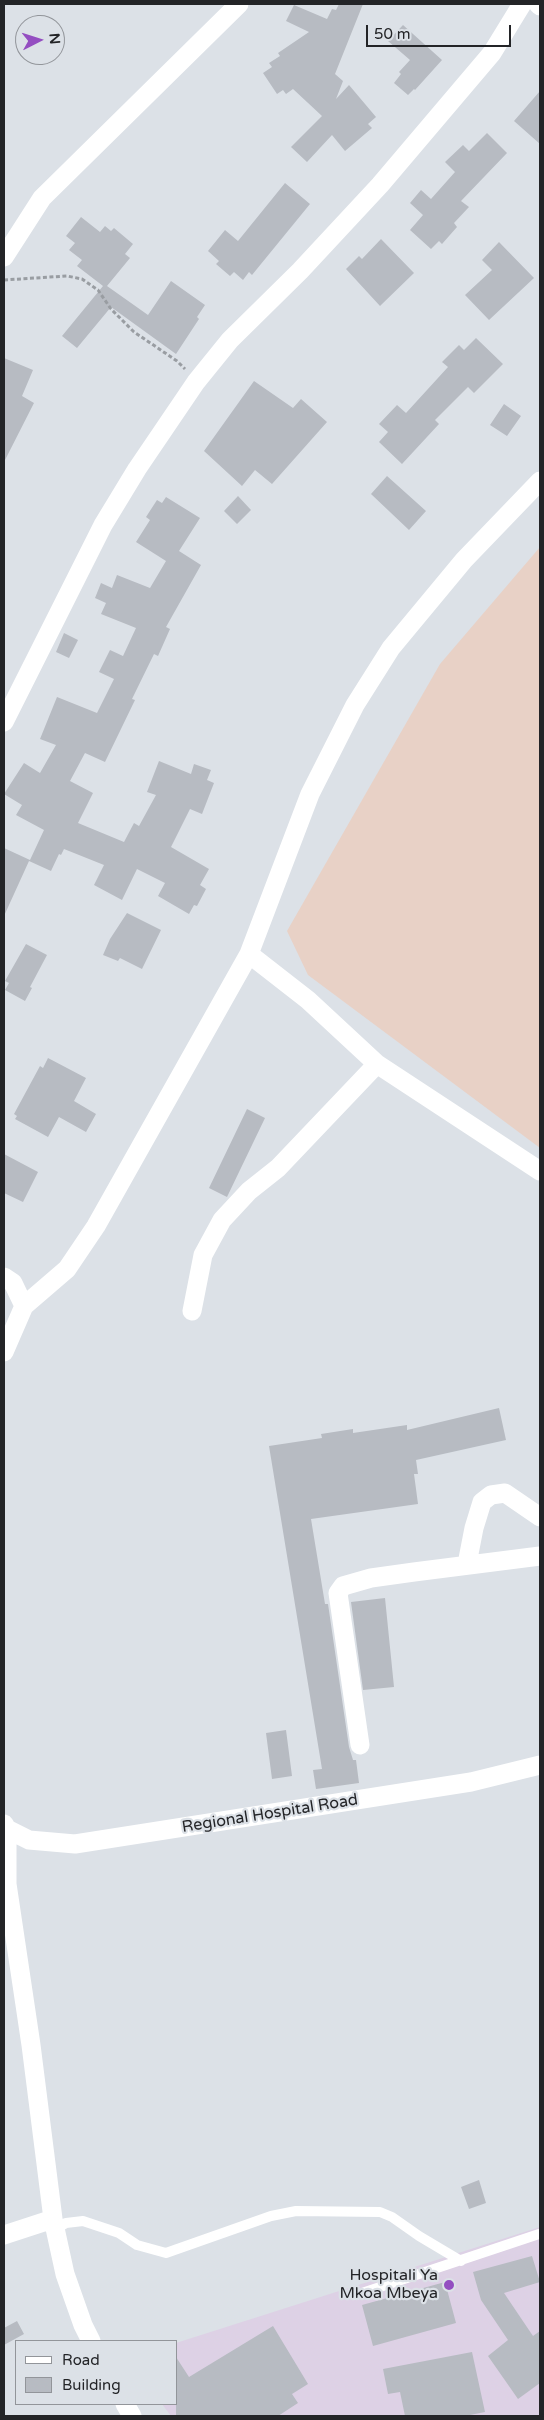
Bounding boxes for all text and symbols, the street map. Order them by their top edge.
north arrow [15,15,65,65]
scale bar [369,15,514,47]
text: 50 m [374,25,411,43]
text: N [45,32,63,45]
street label: Regional Hospital Road [181,1791,359,1837]
place label: Hospitali Ya Mkoa Mbeya [339,2266,438,2304]
marker: Hospitali Ya Mkoa Mbeya [442,2278,456,2292]
legend [15,2340,178,2405]
text: Road [62,2351,100,2369]
text: Building [62,2376,121,2394]

